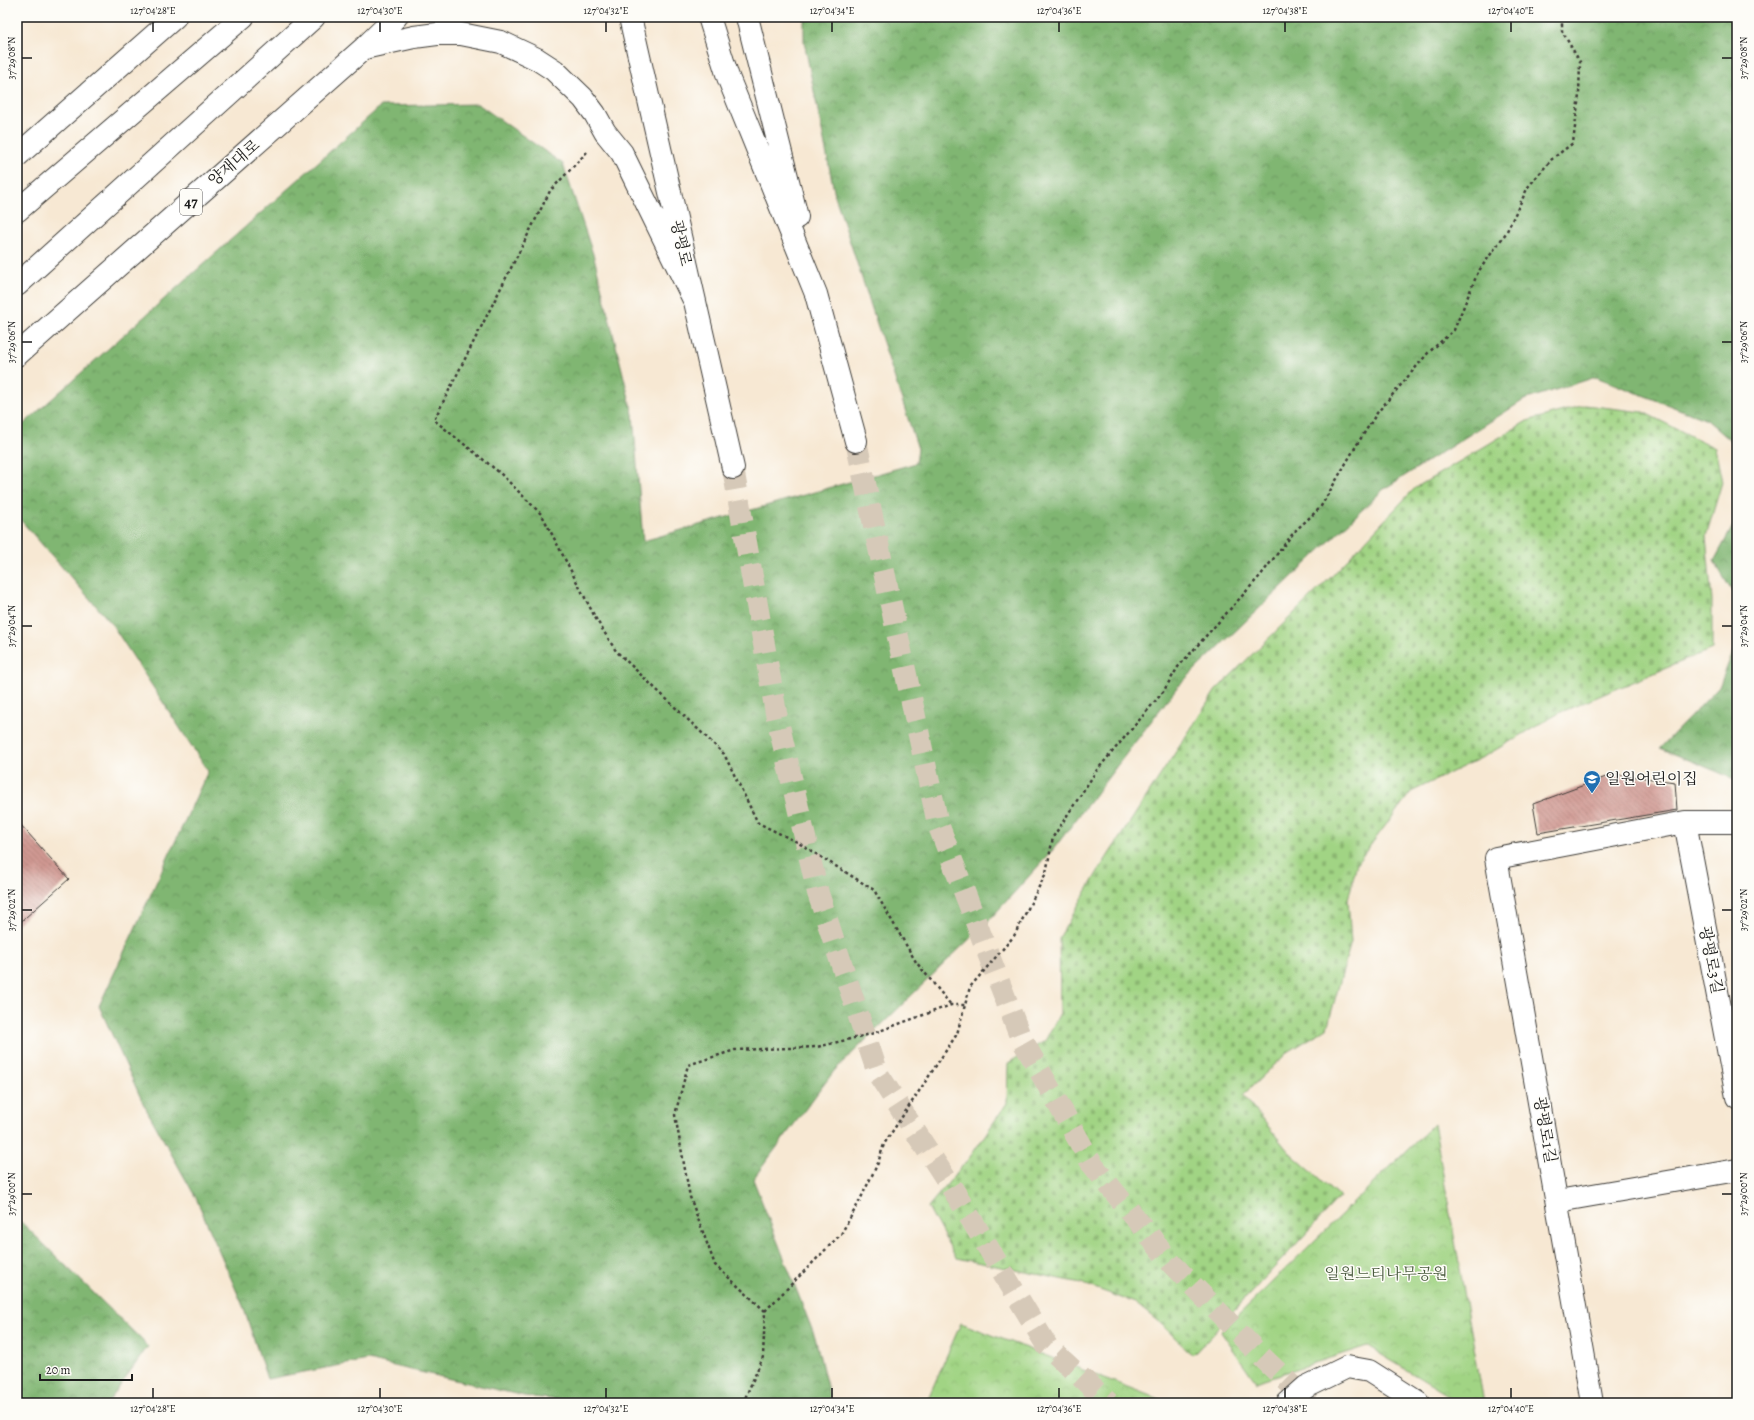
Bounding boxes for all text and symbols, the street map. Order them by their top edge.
text: 127°04'28"E [130,4,176,17]
text: 127°04'30"E [357,4,403,17]
text: 127°04'32"E [584,4,628,17]
text: 127°04'34"E [810,4,854,17]
text: 127°04'36"E [1037,4,1081,17]
text: 127°04'38"E [1263,4,1308,17]
text: 127°04'40"E [1488,4,1534,17]
text: 37°29'08"N [5,37,18,79]
text: 37°29'08"N [1737,37,1750,79]
street label: 양재대로 [203,134,265,192]
road number: 47 [180,189,202,215]
street label: 광평로 [665,218,697,269]
text: 37°29'06"N [5,321,18,363]
text: 37°29'06"N [1737,321,1750,363]
text: 37°29'04"N [5,605,18,647]
text: 37°29'04"N [1737,605,1750,647]
place label: 일원어린이집 [1605,768,1698,790]
school or university icon: 일원어린이집 [1582,769,1602,794]
text: 37°29'02"N [5,889,18,931]
text: 37°29'02"N [1737,889,1750,931]
street label: 광평로3길 [1694,924,1728,996]
street label: 광평로1길 [1528,1095,1562,1165]
text: 37°29'00"N [5,1172,18,1216]
text: 37°29'00"N [1737,1172,1750,1216]
park label: 일원느티나무공원 [1324,1263,1448,1285]
scale bar [40,1356,132,1382]
text: 20 m [46,1362,70,1378]
text: 127°04'28"E [130,1402,176,1415]
text: 127°04'30"E [357,1402,403,1415]
text: 127°04'32"E [584,1402,628,1415]
text: 127°04'34"E [810,1402,854,1415]
text: 127°04'36"E [1037,1402,1081,1415]
text: 127°04'38"E [1263,1402,1308,1415]
text: 127°04'40"E [1488,1402,1534,1415]

